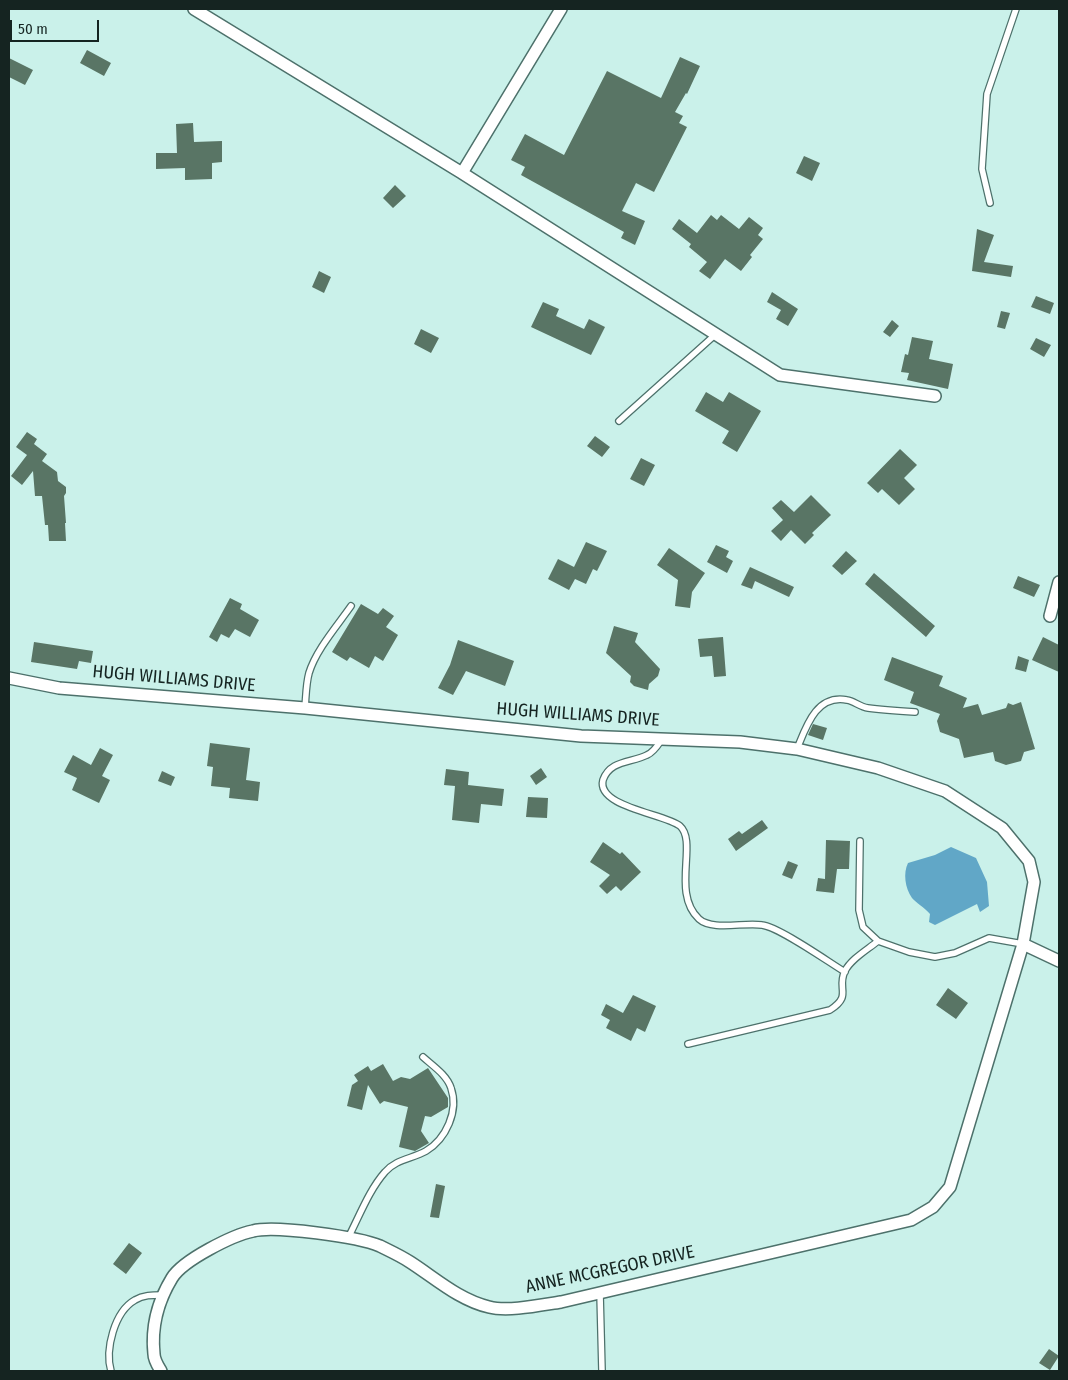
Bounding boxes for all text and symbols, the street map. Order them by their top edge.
scale bar [12,10,101,42]
text: 50 m [18,20,48,38]
street label: HUGH WILLIAMS DRIVE [92,661,256,697]
street label: HUGH WILLIAMS DRIVE [496,699,660,731]
street label: ANNE MCGREGOR DRIVE [524,1242,696,1298]

